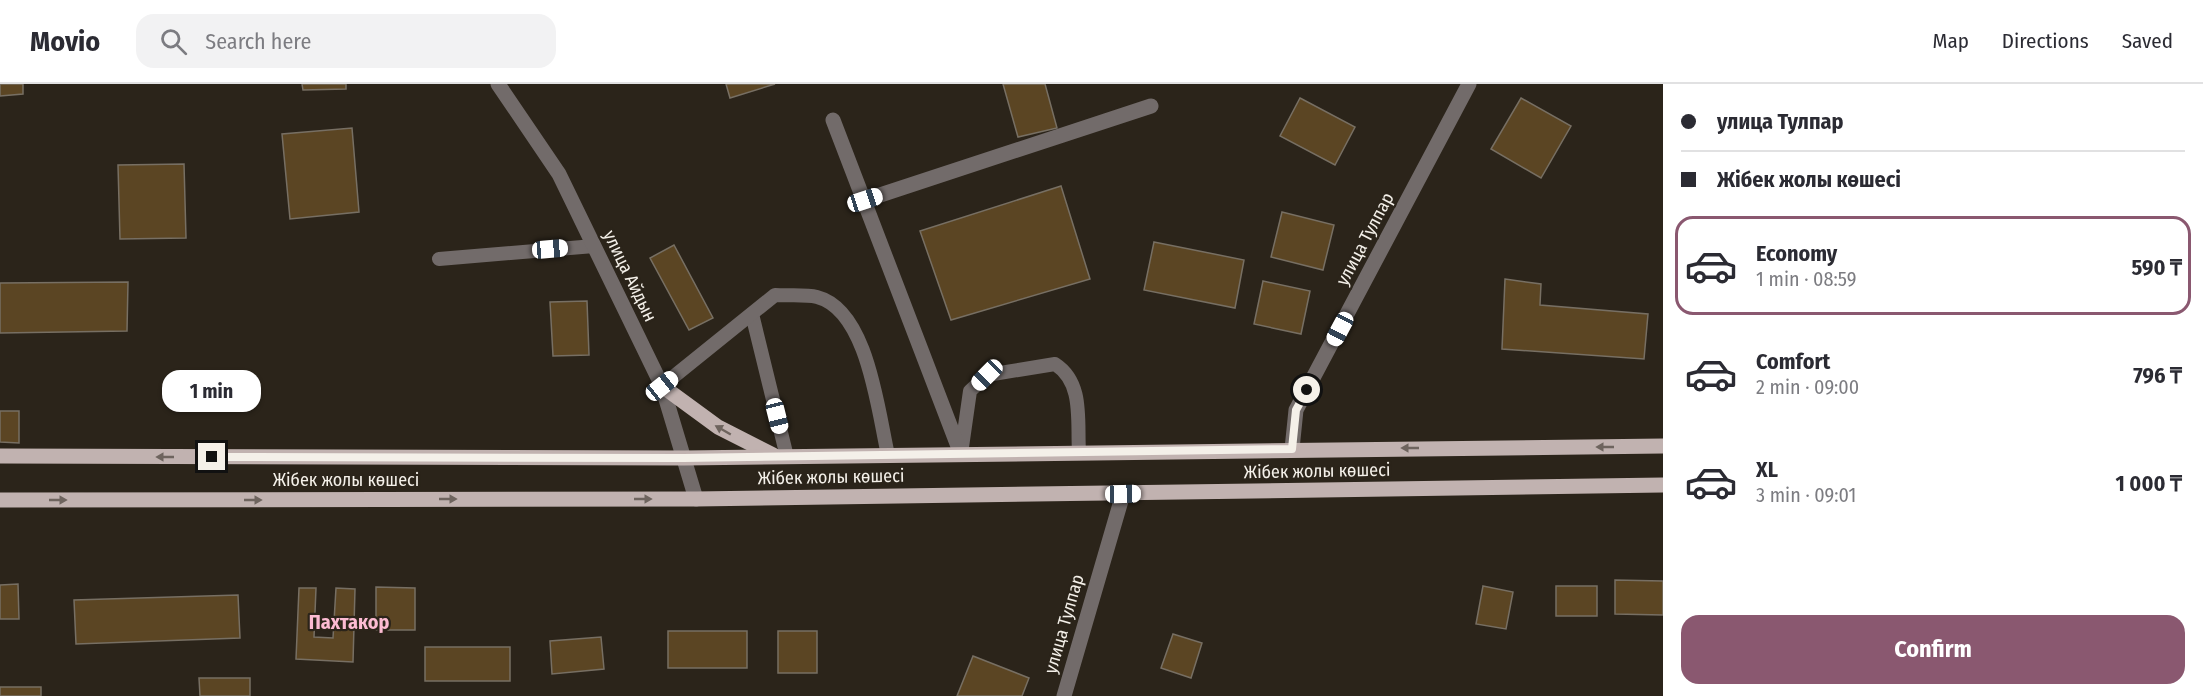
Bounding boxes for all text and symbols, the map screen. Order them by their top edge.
search box [136,14,556,68]
text: Movio [30,25,100,58]
icon: search [157,25,190,58]
text: Search here [205,28,311,55]
text: Map [1932,28,1969,54]
text: Directions [2002,28,2089,54]
text: Saved [2122,28,2173,54]
text: улица Тулпар [1717,108,1843,135]
text: Жібек жолы көшесі [1717,166,1901,193]
car [845,186,885,214]
street label: улица Тулпар [1331,189,1399,289]
street label: улица Айдын [598,227,662,325]
car [531,238,569,260]
icon: car [1684,239,1738,293]
text: Economy [1756,240,1837,267]
text: 590 ₸ [2132,254,2182,281]
text: 1 min · 08:59 [1756,267,1856,291]
car [1324,309,1356,349]
icon: car [1684,347,1738,401]
text: Comfort [1756,348,1830,375]
car [968,356,1006,394]
text: 796 ₸ [2133,362,2182,389]
car [642,368,682,404]
callout: 1 min [162,370,262,412]
text: 2 min · 09:00 [1756,375,1859,399]
route start [1293,376,1320,403]
text: 1 min [190,379,233,403]
car [764,396,790,436]
one-way arrow [714,425,731,435]
one-way arrow [1595,442,1614,452]
route end [198,443,225,470]
one-way arrow [1400,443,1419,453]
one-way arrow [155,452,174,462]
icon: car [1684,455,1738,509]
text: XL [1756,456,1778,483]
street label: Жібек жолы көшесі [1243,459,1391,483]
street label: Жібек жолы көшесі [757,465,905,489]
street label: Жібек жолы көшесі [273,469,419,491]
text: 1 000 ₸ [2115,470,2182,497]
text: 3 min · 09:01 [1756,483,1856,507]
car [1105,485,1141,503]
one-way arrow [439,494,458,504]
one-way arrow [634,494,653,504]
one-way arrow [49,495,68,505]
one-way arrow [244,495,263,505]
street label: улица Тулпар [1039,572,1089,676]
district label: Пахтакор [309,610,389,634]
button: Confirm [1681,615,2185,684]

